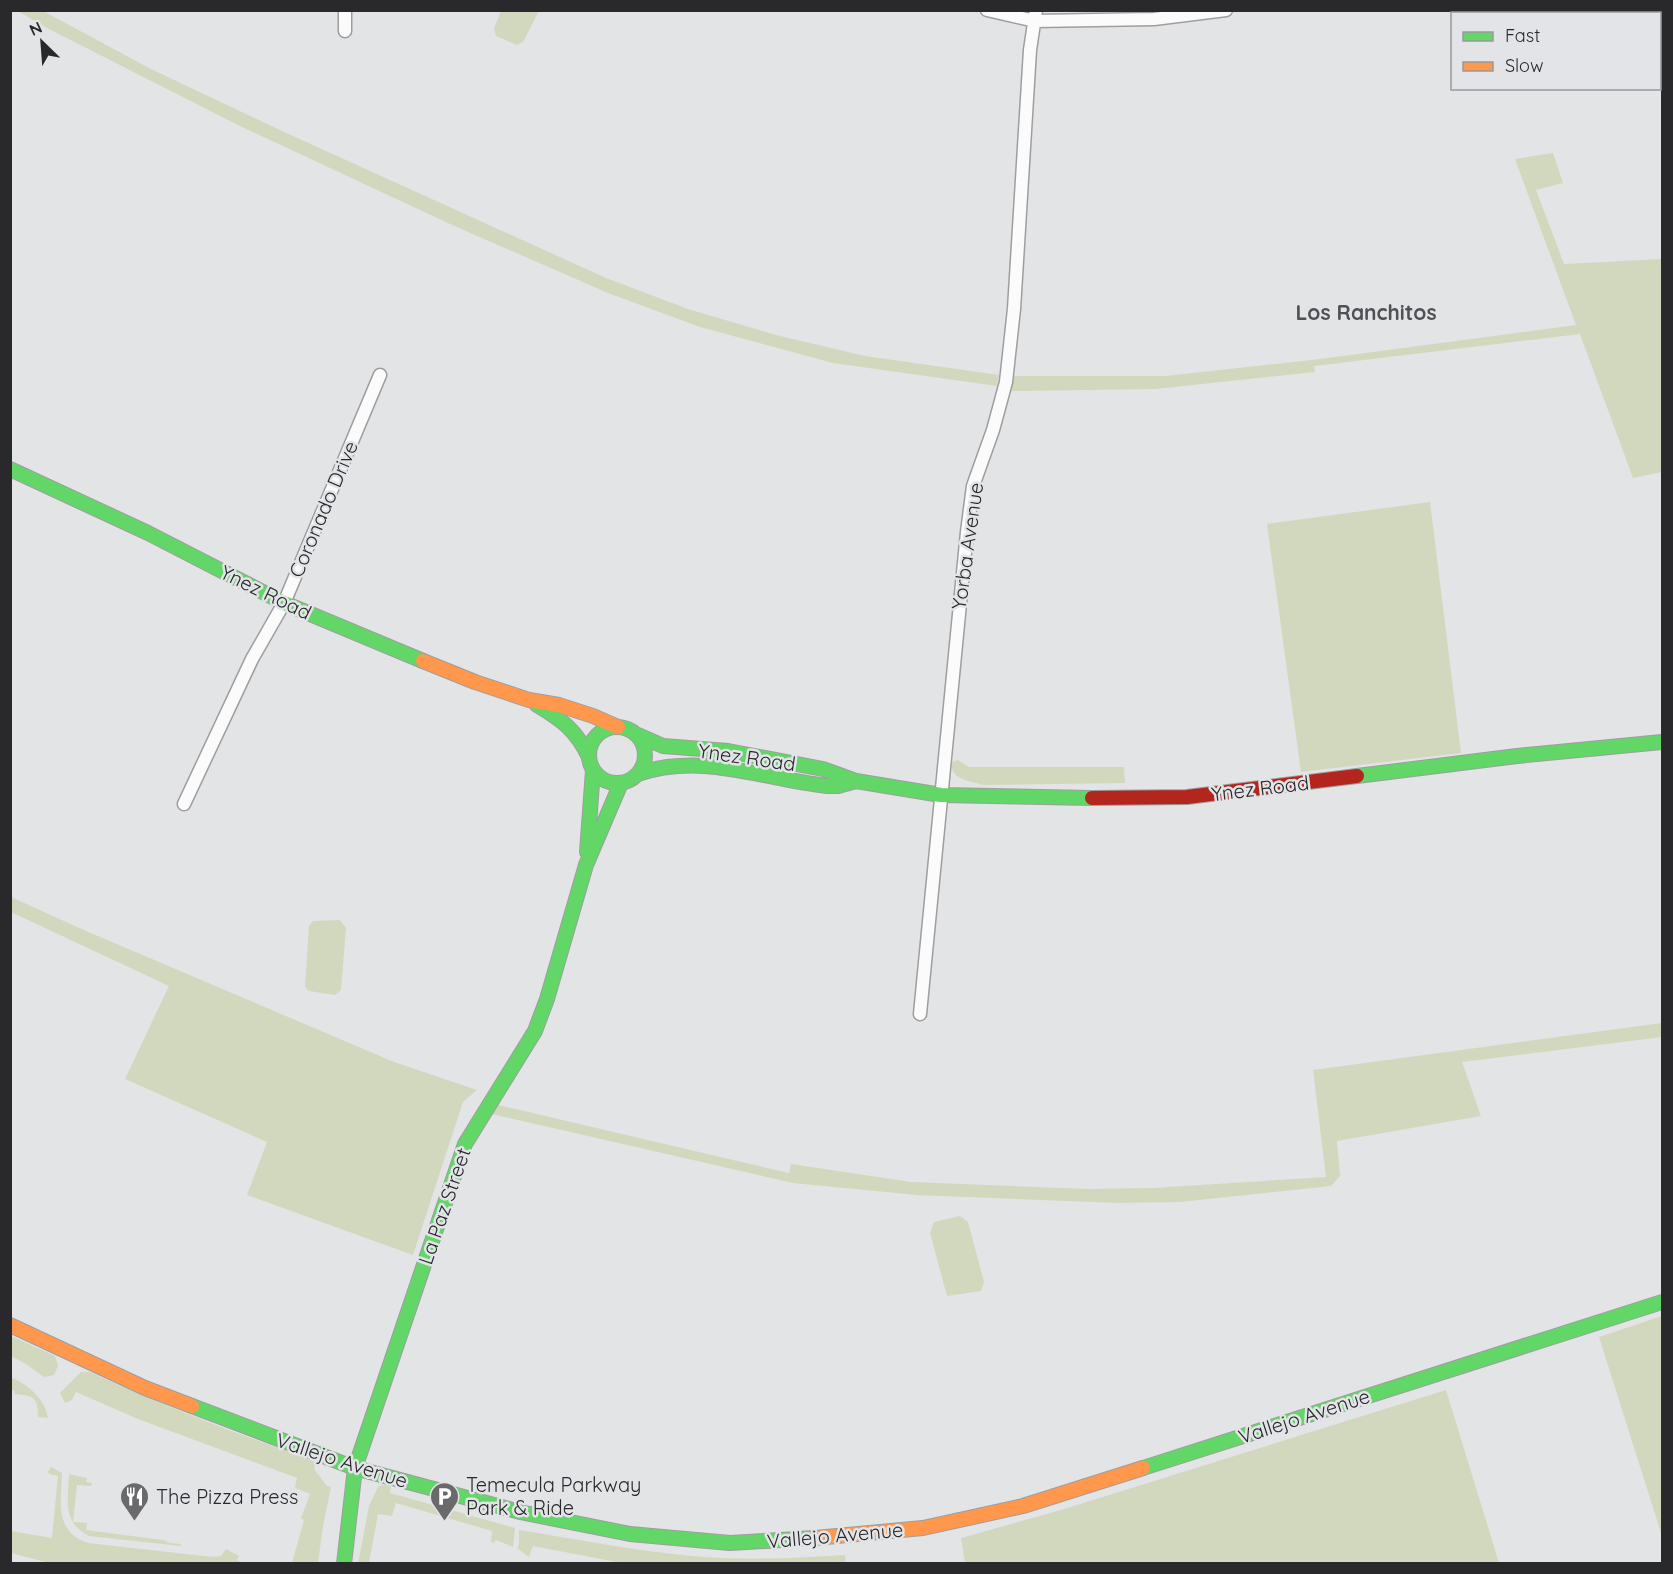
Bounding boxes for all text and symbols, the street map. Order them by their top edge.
north arrow [12,12,72,72]
legend [1451,12,1661,90]
text: N [26,17,45,40]
text: Fast [1505,24,1540,47]
text: Slow [1505,54,1543,77]
district label: Los Ranchitos [1295,299,1437,325]
street label: Coronado Drive [283,437,363,581]
street label: Yorba Avenue [946,481,988,611]
street label: Ynez Road [216,559,316,625]
street label: Ynez Road [697,738,797,776]
street label: Ynez Road [1210,770,1310,806]
street label: La Paz Street [412,1144,476,1268]
street label: Vallejo Avenue [1235,1383,1373,1449]
street label: Vallejo Avenue [273,1427,411,1493]
place label: Temecula Parkway Park & Ride [466,1472,641,1520]
restaurant icon: The Pizza Press [119,1480,151,1522]
parking icon: Temecula Parkway Park & Ride [429,1480,461,1522]
place label: The Pizza Press [156,1484,298,1509]
street label: Vallejo Avenue [766,1517,904,1553]

